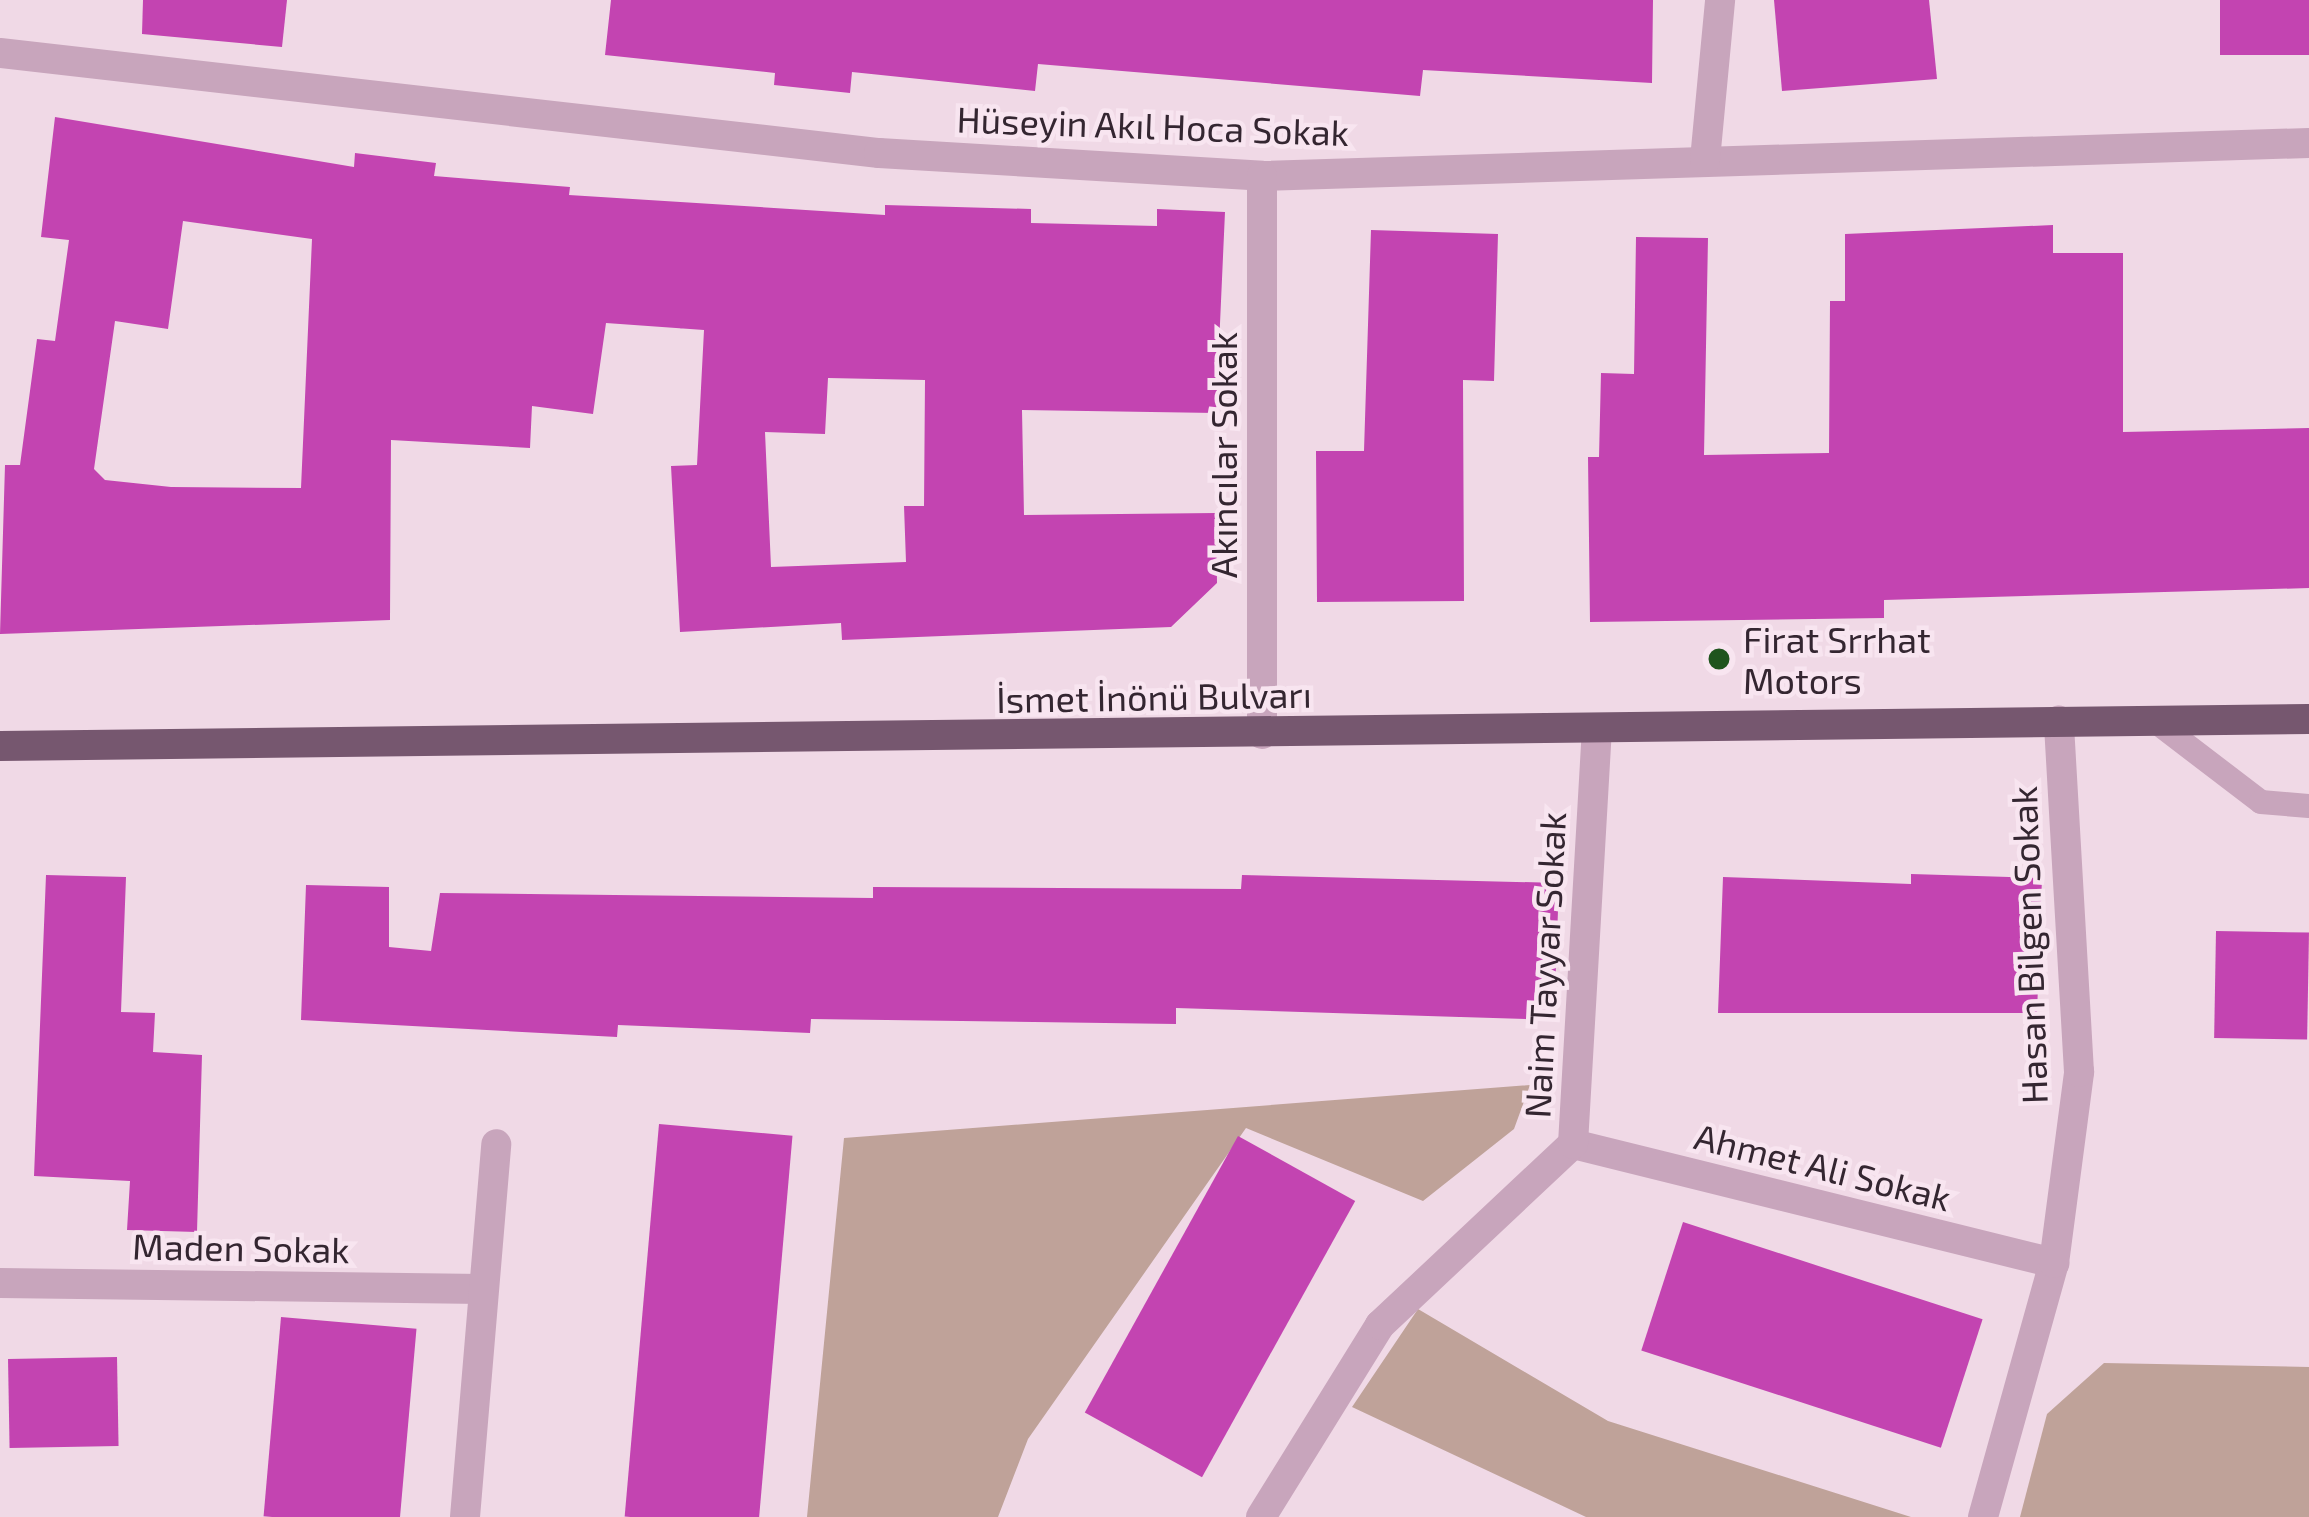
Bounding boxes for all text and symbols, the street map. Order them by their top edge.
street label: Hüseyin Akıl Hoca Sokak [955,97,1351,153]
street label: Akıncılar Sokak [1201,331,1245,579]
place label: Firat Srrhat Motors [1743,616,1931,701]
marker: Firat Srrhat Motors [1706,646,1732,672]
street label: İsmet İnönü Bulvarı [996,672,1312,720]
street label: Hasan Bilgen Sokak [2001,785,2055,1105]
street label: Naim Tayyar Sokak [1514,810,1574,1120]
street label: Ahmet Ali Sokak [1690,1113,1956,1219]
street label: Maden Sokak [132,1224,350,1270]

